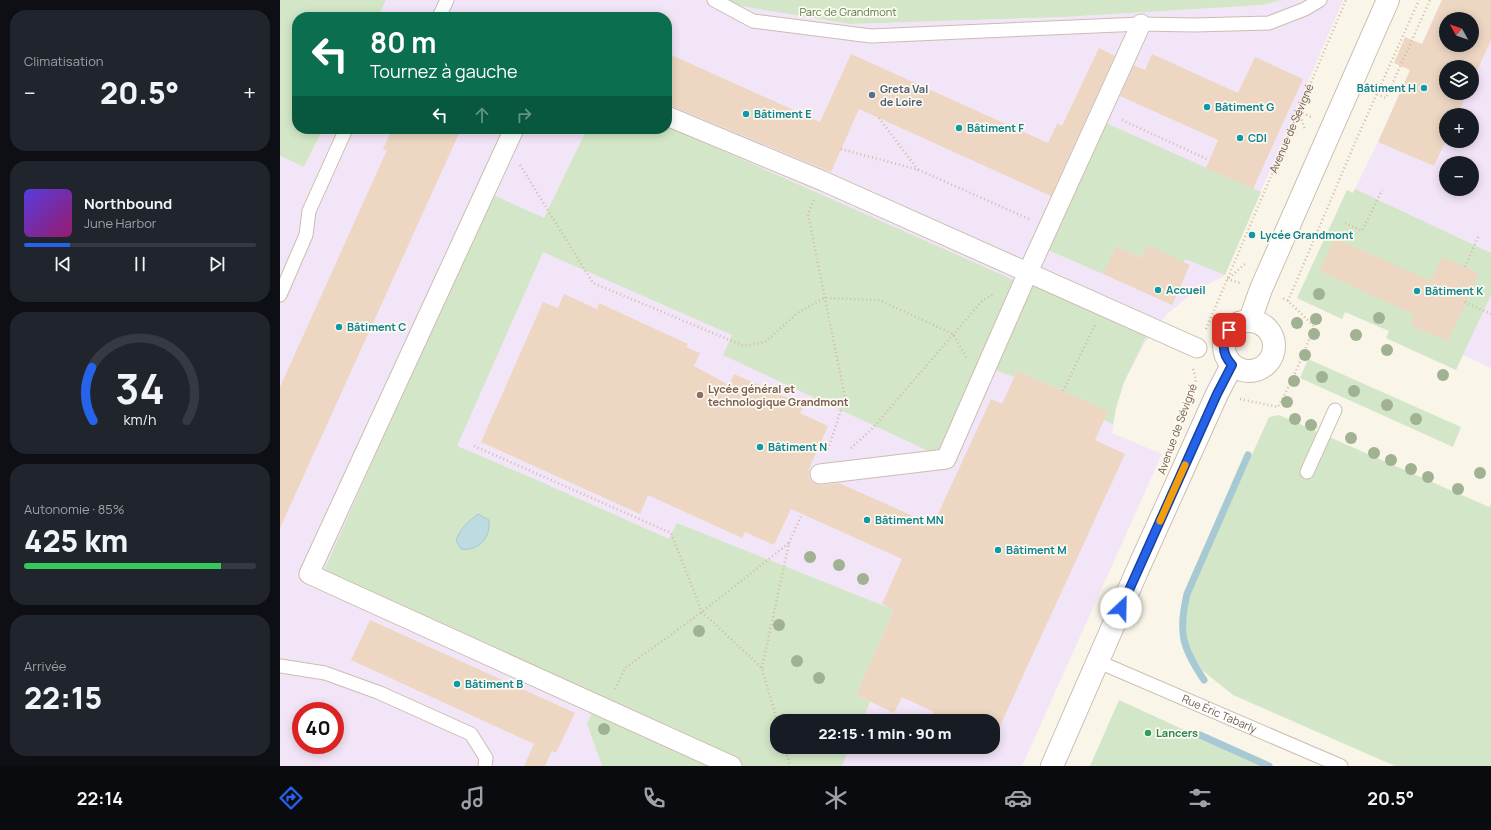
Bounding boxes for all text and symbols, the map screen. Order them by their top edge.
park label: Parc de Grandmont [799,4,897,19]
north arrow [1439,12,1479,52]
map controls [1439,12,1479,196]
text: 80 m [370,23,436,61]
icon: left [304,28,356,80]
text: Climatisation [24,52,104,70]
text: Tournez à gauche [370,59,518,83]
button: layers [1439,60,1479,100]
text: 20.5° [100,72,179,113]
text: − [24,78,36,108]
text: + [243,78,256,108]
place label: Bâtiment H [1357,80,1416,95]
place label: Greta Val de Loire [880,81,928,109]
street label: Avenue de Sévigné [1265,81,1317,175]
marker: Bâtiment H [1419,83,1429,93]
marker: Greta Val de Loire [867,90,877,100]
place label: Bâtiment G [1215,99,1274,114]
marker: Bâtiment G [1202,102,1212,112]
icon: left [429,104,451,126]
icon: ahead [471,104,493,126]
icon: right [513,104,535,126]
place label: Bâtiment E [754,106,812,121]
button: + [1439,108,1479,148]
marker: Bâtiment E [741,109,751,119]
place label: Bâtiment F [967,120,1024,135]
marker: Bâtiment F [954,123,964,133]
place label: CDI [1248,130,1267,145]
marker: CDI [1235,133,1245,143]
button: − [1439,156,1479,196]
text: Northbound [84,193,172,214]
text: June Harbor [84,214,157,232]
place label: Lycée Grandmont [1260,227,1354,242]
marker: Lycée Grandmont [1247,230,1257,240]
icon: previous [52,253,74,275]
icon: pause [129,253,151,275]
icon: next [206,253,228,275]
place label: Accueil [1166,282,1206,297]
place label: Bâtiment K [1425,283,1484,298]
marker: Accueil [1153,285,1163,295]
marker: Bâtiment K [1412,286,1422,296]
pin [1212,313,1246,347]
place label: Bâtiment C [347,319,406,334]
icon: arrive [1218,319,1240,341]
marker: Bâtiment C [334,322,344,332]
text: 34 [115,360,165,416]
place label: Lycée général et technologique Grandmont [708,381,849,409]
street label: Avenue de Sévigné [1153,381,1200,476]
marker: Lycée général et technologique Grandmont [695,390,705,400]
text: km/h [123,410,157,429]
place label: Bâtiment N [768,439,827,454]
marker: Bâtiment N [755,442,765,452]
text: Autonomie · 85% [24,500,125,518]
place label: Bâtiment MN [875,512,944,527]
marker: Bâtiment MN [862,515,872,525]
text: 425 km [24,520,128,561]
place label: Bâtiment M [1006,542,1067,557]
marker: Bâtiment M [993,545,1003,555]
position arrow [1100,587,1142,629]
text: Arrivée [24,657,66,675]
place label: Bâtiment B [465,676,523,691]
text: 22:15 [24,677,102,718]
marker: Bâtiment B [452,679,462,689]
street label: Rue Éric Tabarly [1180,691,1260,736]
speed limit sign: 40 [292,702,344,754]
text: 22:15 · 1 min · 90 m [818,723,952,744]
place label: Lancers [1156,725,1198,740]
marker: Lancers [1143,728,1153,738]
icon: directions [277,784,305,812]
icon: music [459,784,487,812]
icon: phone [640,784,668,812]
icon: climate [822,784,850,812]
icon: car [1004,784,1032,812]
icon: filters [1186,784,1214,812]
text: 22:14 [77,786,123,810]
text: 20.5° [1367,786,1414,810]

